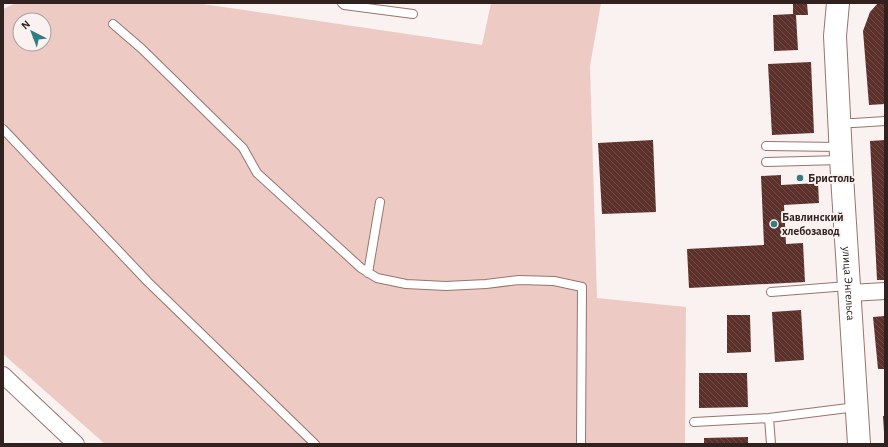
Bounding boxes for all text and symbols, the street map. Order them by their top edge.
north arrow [12,12,52,52]
text: N [19,18,32,32]
place label: Бристоль [808,172,855,184]
marker: Бристоль [795,173,805,183]
place label: Бавлинский хлебозавод [782,211,844,237]
marker: Бавлинский хлебозавод [769,219,779,229]
street label: улица Энгельса [839,245,857,321]

